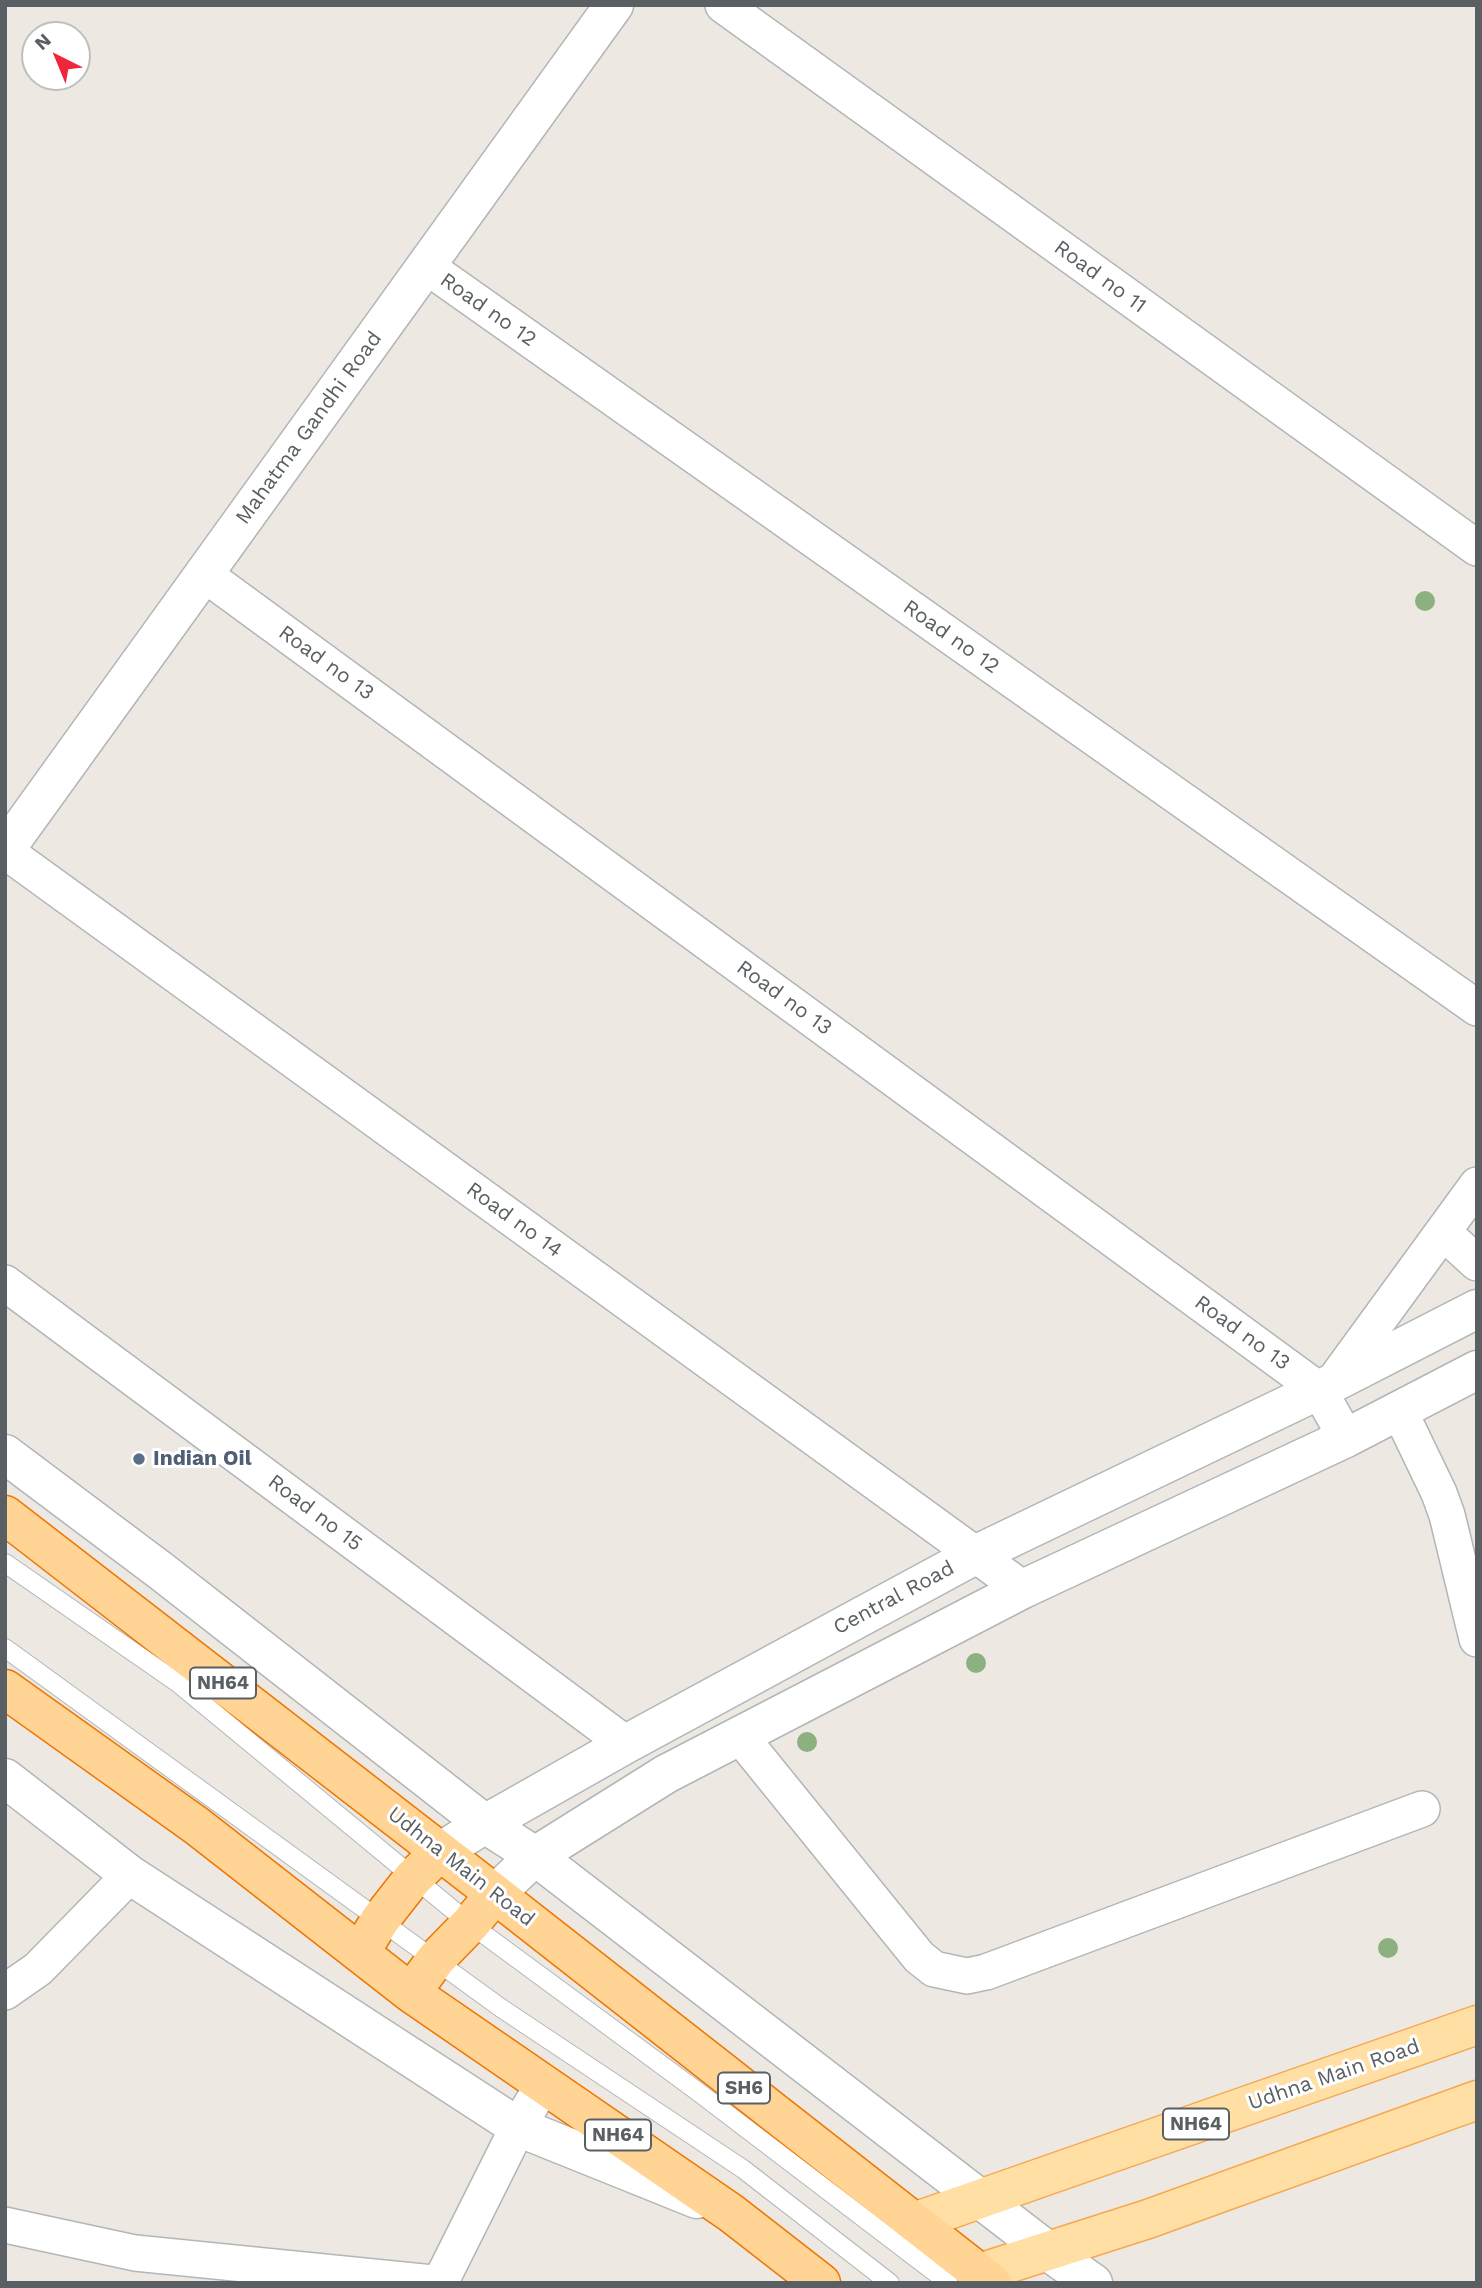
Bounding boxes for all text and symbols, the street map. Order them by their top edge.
north arrow [21,21,91,91]
text: N [30,29,56,55]
street label: Road no 11 [1049,235,1151,319]
street label: Road no 12 [435,268,541,352]
street label: Mahatma Gandhi Road [231,327,387,529]
street label: Road no 12 [898,595,1004,679]
street label: Road no 13 [273,620,379,706]
street label: Road no 13 [731,955,837,1041]
street label: Road no 14 [461,1177,567,1263]
street label: Road no 13 [1189,1290,1295,1376]
place label: Indian Oil [153,1446,252,1472]
marker: Indian Oil [131,1451,147,1467]
street label: Road no 15 [263,1469,367,1557]
street label: Central Road [829,1556,959,1640]
road number: NH64 [190,1667,256,1698]
street label: Udhna Main Road [382,1802,540,1932]
street label: Udhna Main Road [1245,2034,1423,2116]
road number: SH6 [718,2072,770,2104]
road number: NH64 [1163,2108,1229,2140]
road number: NH64 [585,2120,651,2150]

